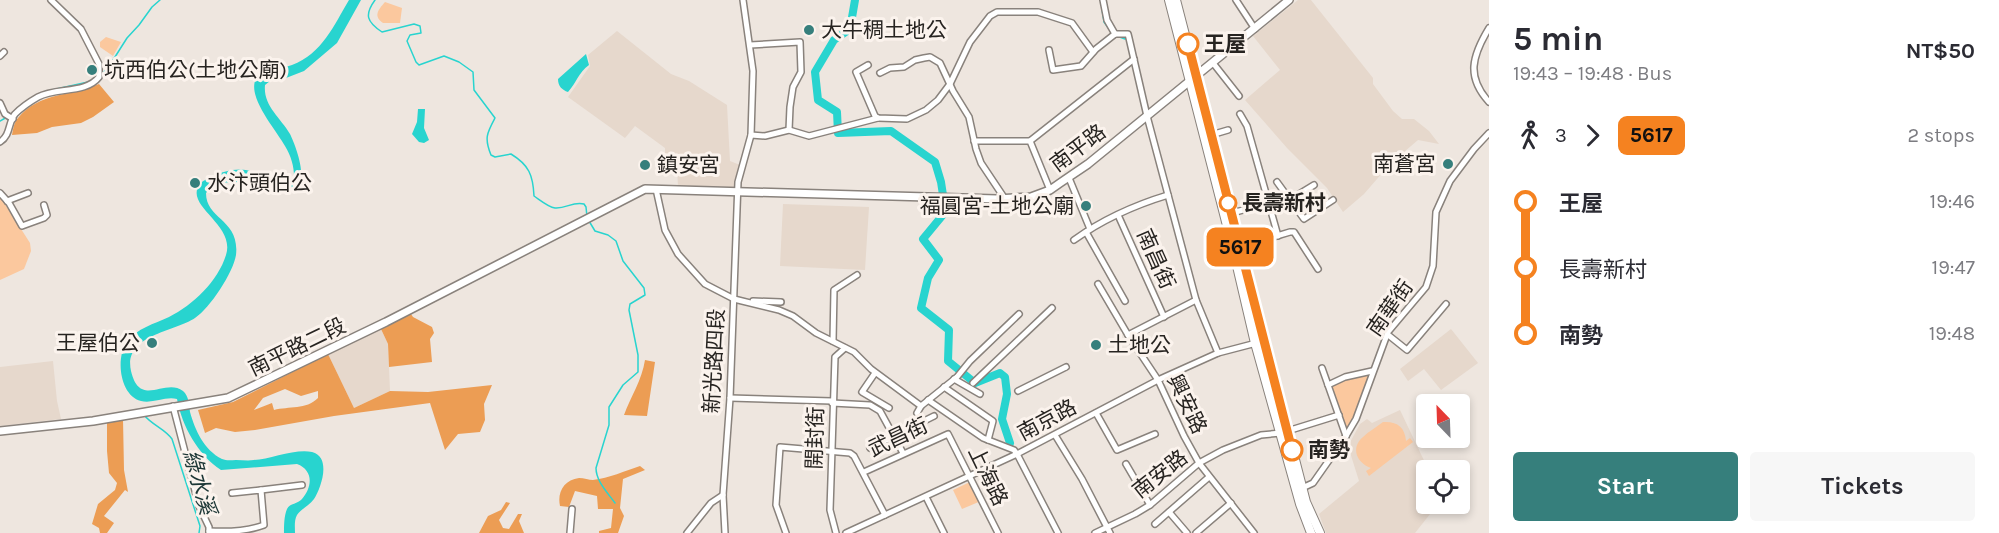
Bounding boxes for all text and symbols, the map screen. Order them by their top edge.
place label: 大牛稠土地公 [821,18,947,42]
text: 5 min [1513,20,1603,58]
marker: 大牛稠土地公 [802,23,816,37]
place label: 王屋 [1204,32,1246,56]
marker: 王屋 [1177,33,1199,55]
text: NT$50 [1906,38,1975,64]
place label: 坑西伯公(土地公廟) [104,58,287,82]
text: 19:43 – 19:48 · Bus [1513,62,1672,85]
marker: 坑西伯公(土地公廟) [85,63,99,77]
street label: 南平路 [1046,119,1110,177]
icon: walk [1513,119,1546,152]
icon: forward [1576,119,1609,152]
text: 5617 [1630,123,1673,147]
text: 3 [1555,124,1567,147]
text: 2 stops [1908,124,1975,147]
place label: 南蒼宮 [1373,152,1436,176]
place label: 鎮安宮 [657,153,720,177]
marker: 南蒼宮 [1441,157,1455,171]
marker: 鎮安宮 [638,158,652,172]
place label: 水汴頭伯公 [207,171,312,195]
marker: 水汴頭伯公 [188,176,202,190]
text: 19:46 [1930,190,1975,213]
place label: 長壽新村 [1242,191,1326,215]
text: 王屋 [1559,191,1603,217]
place label: 福圓宮-土地公廟 [920,194,1074,218]
marker: 長壽新村 [1219,194,1237,212]
marker: 福圓宮-土地公廟 [1079,199,1093,213]
street label: 南昌街 [1132,225,1180,293]
line badge: 5617 [1198,228,1282,266]
text: 5617 [1219,235,1261,259]
text: 19:47 [1932,256,1975,279]
text: 長壽新村 [1559,257,1647,283]
street label: 南華街 [1362,275,1418,341]
street label: 新光路四段 [699,308,729,414]
street label: 南平路二段 [245,313,349,381]
text: 19:48 [1929,322,1975,345]
text: 南勢 [1559,323,1603,349]
place label: 王屋伯公 [56,331,140,355]
place label: 土地公 [1108,333,1171,357]
marker: 王屋伯公 [145,336,159,350]
marker: 土地公 [1089,338,1103,352]
street label: 興安路 [1162,370,1212,438]
north arrow [1416,394,1470,448]
map controls [1416,394,1470,514]
street label: 南京路 [1014,395,1080,445]
street label: 開封街 [802,406,828,470]
street label: 武昌街 [864,413,932,461]
place label: 南勢 [1308,438,1350,462]
marker: 南勢 [1281,439,1303,461]
street label: 上海路 [963,442,1013,510]
street label: 南安路 [1128,445,1192,503]
water label: 綠水溪 [177,447,221,520]
button: Start [1513,452,1738,521]
button: Tickets [1750,452,1975,521]
button: locate [1416,460,1470,514]

